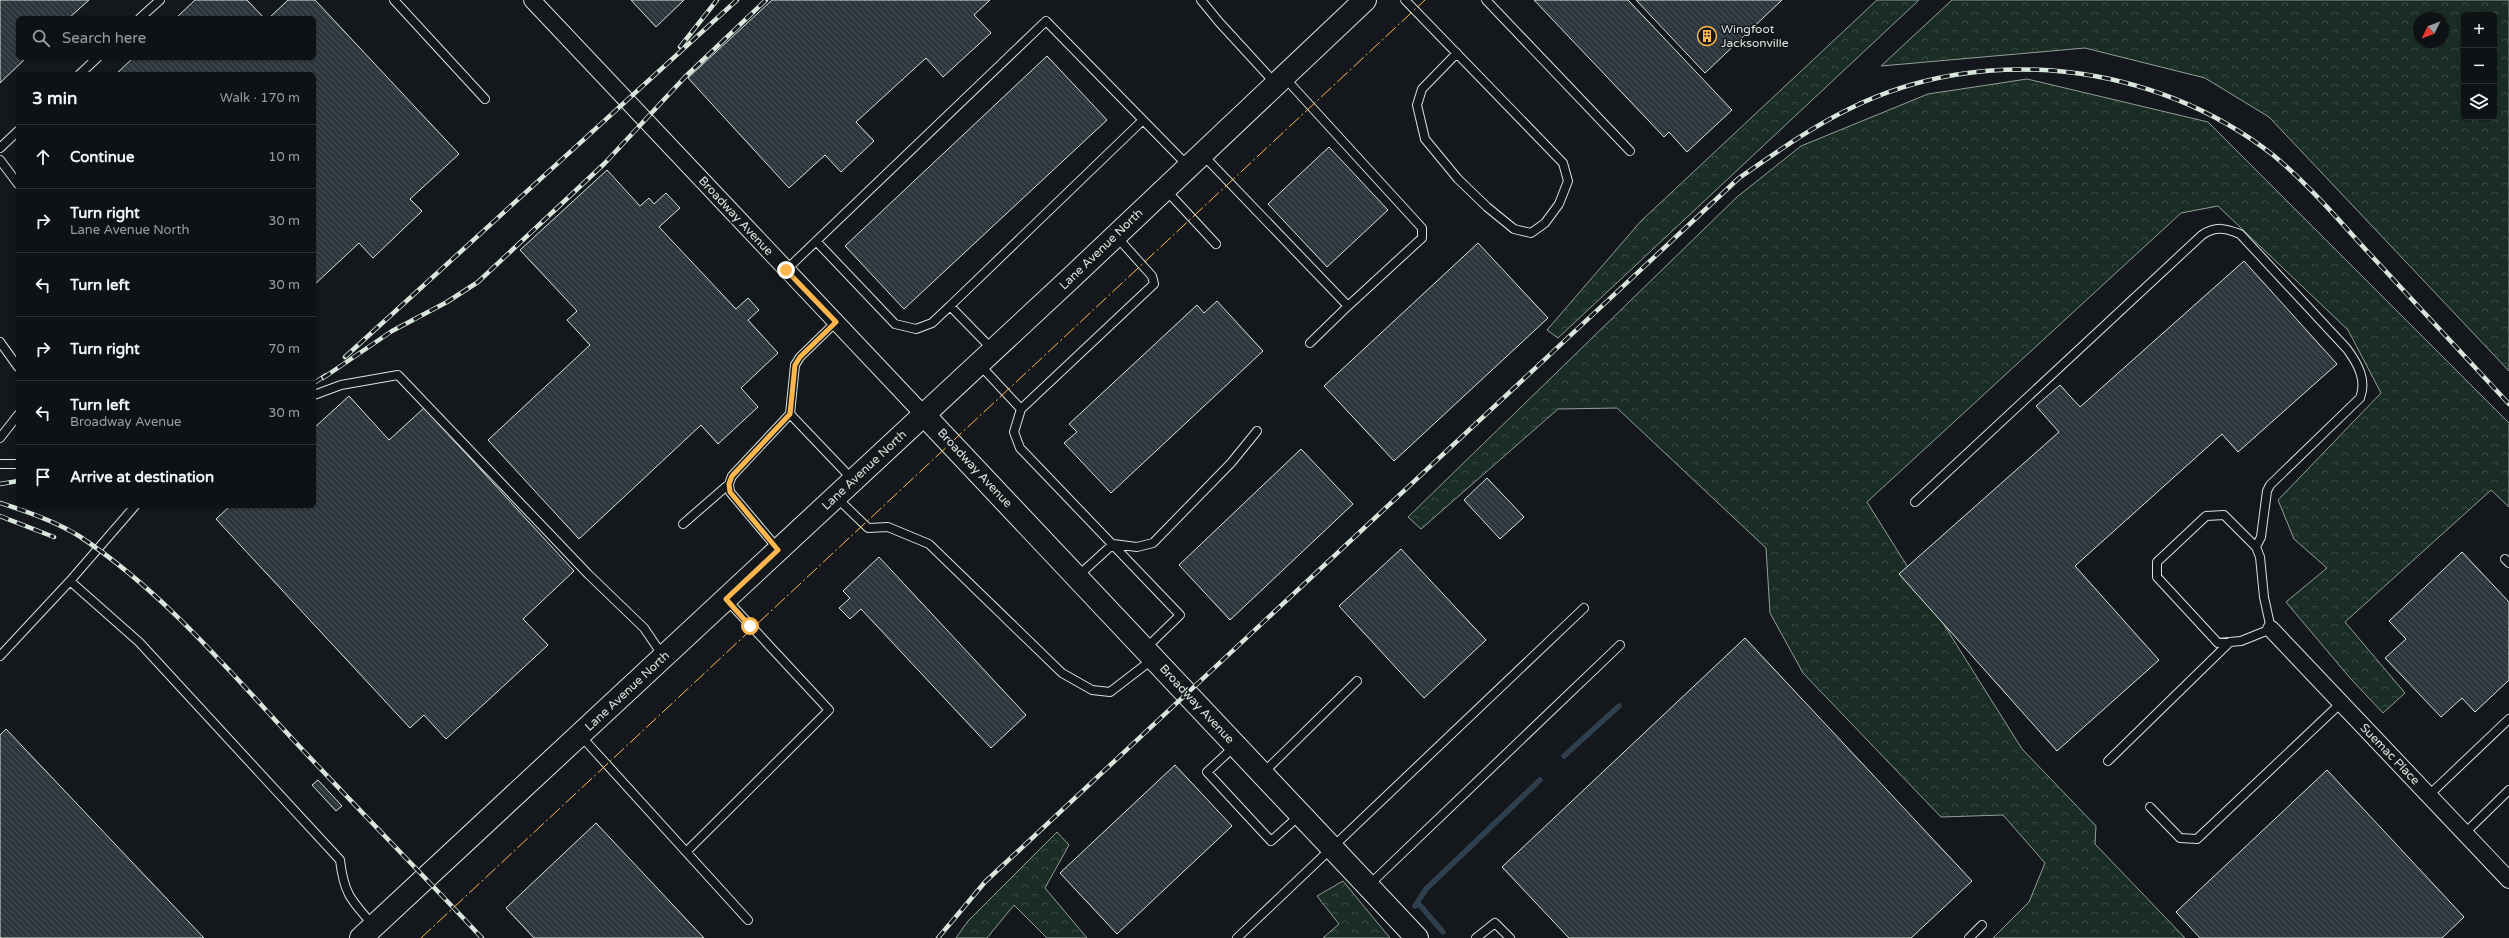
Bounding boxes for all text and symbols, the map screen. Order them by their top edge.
north arrow [2413,12,2449,48]
map controls [2461,12,2497,120]
button: + [2461,12,2497,48]
search box [16,16,316,60]
place label: Wingfoot Jacksonville [1721,22,1789,50]
building icon: Wingfoot Jacksonville [1696,25,1718,47]
icon: search [30,27,52,49]
text: Search here [62,29,146,47]
button: − [2461,48,2497,84]
button: layers [2461,84,2497,120]
text: 3 min [32,88,77,109]
text: Walk · 170 m [220,90,300,106]
icon: ahead [32,146,54,168]
text: Continue [70,148,134,166]
text: 10 m [268,149,300,165]
street label: Broadway Avenue [696,174,776,259]
text: Turn right [70,204,140,222]
street label: Lane Avenue North [1057,206,1145,292]
icon: right [32,210,54,232]
text: 30 m [268,213,300,229]
text: Lane Avenue North [70,222,189,238]
route end [777,261,795,279]
icon: left [32,274,54,296]
text: Turn left [70,276,130,294]
text: 30 m [268,277,300,293]
icon: right [32,338,54,360]
text: Turn right [70,340,140,358]
text: 70 m [268,341,300,357]
text: Turn left [70,396,130,414]
icon: left [32,402,54,424]
text: 30 m [268,405,300,421]
text: Broadway Avenue [70,414,181,430]
street label: Broadway Avenue [935,426,1015,511]
street label: Lane Avenue North [819,427,909,513]
icon: arrive [32,466,54,488]
text: Arrive at destination [70,468,214,486]
route start [741,617,759,635]
street label: Lane Avenue North [582,648,672,734]
street label: Broadway Avenue [1157,662,1237,747]
street label: Suemac Place [2357,721,2423,788]

